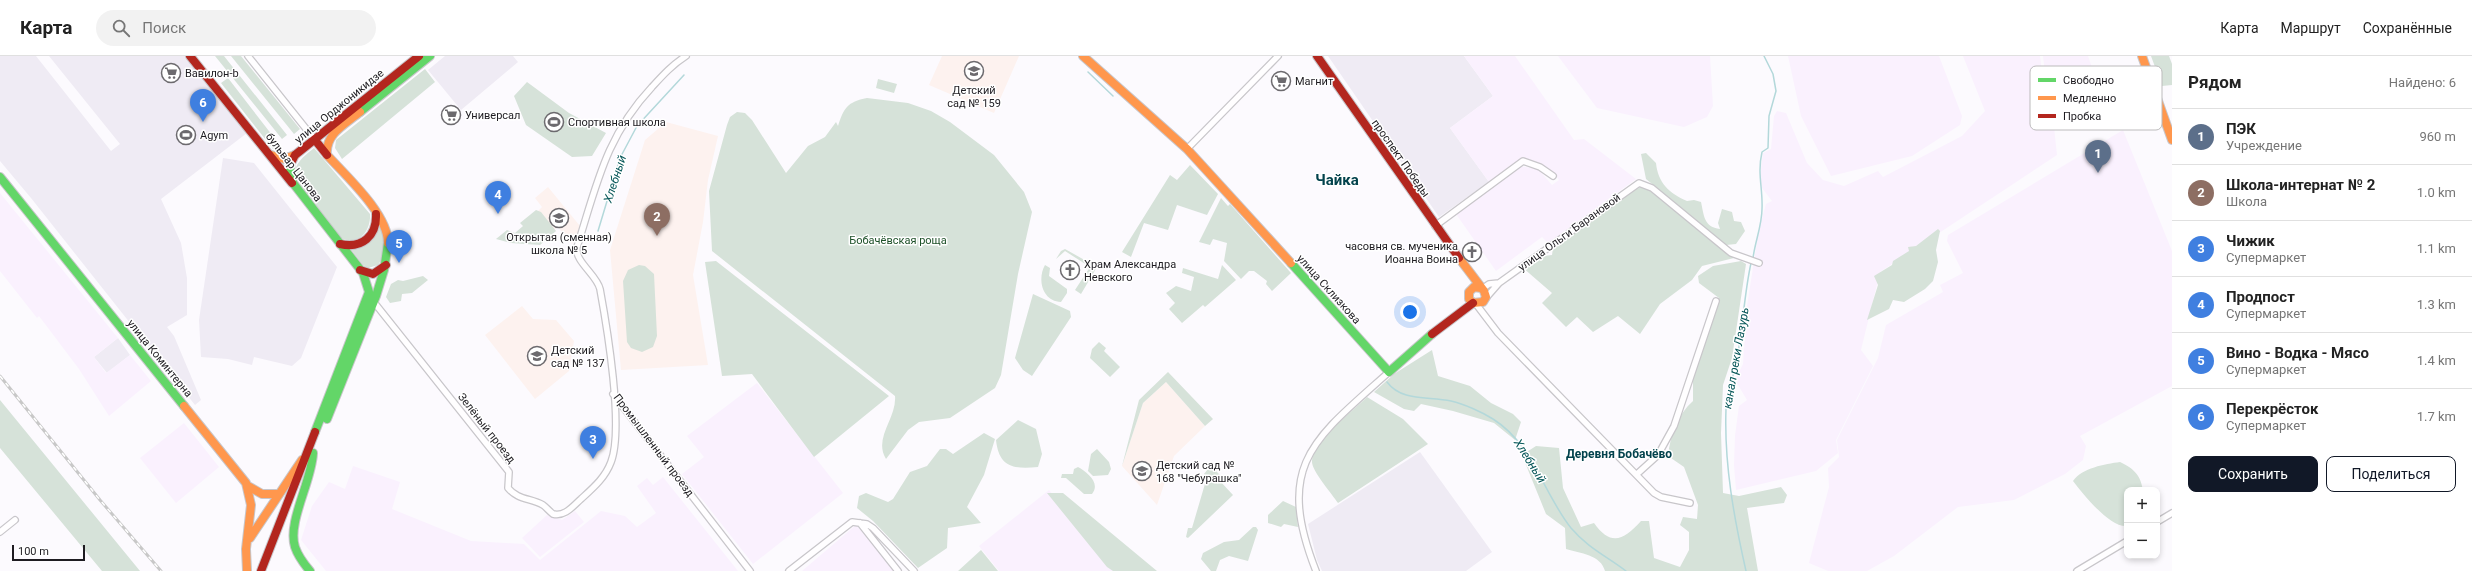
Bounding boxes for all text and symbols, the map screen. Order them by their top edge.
search box [96,10,376,46]
text: Карта [20,16,72,39]
icon: search [110,17,132,39]
text: Поиск [142,19,186,37]
text: Карта [2220,20,2259,36]
text: Маршрут [2281,20,2341,36]
text: Сохранённые [2363,20,2452,36]
school or university icon: Детский сад № 159 [963,60,985,82]
supermarket icon: Вавилон-b [160,62,182,84]
street label: улица Орджоникидзе [292,66,387,146]
legend [2030,66,2162,130]
place label: Вавилон-b [185,67,239,80]
supermarket icon: Магнит [1270,70,1292,92]
text: Рядом [2188,72,2242,92]
text: Свободно [2063,74,2114,87]
place label: Магнит [1295,75,1334,88]
text: Найдено: 6 [2389,75,2456,90]
place label: Детский сад № 159 [947,84,1001,110]
pin: 6 [190,89,216,122]
text: Медленно [2063,92,2116,105]
supermarket icon: Универсал [440,104,462,126]
place label: Универсал [465,109,520,122]
text: Пробка [2063,110,2101,123]
sports icon: Спортивная школа [543,111,565,133]
place label: Спортивная школа [568,116,666,129]
street label: проспект Победы [1369,117,1432,200]
text: ПЭК [2226,120,2256,138]
sports icon: Agym [175,124,197,146]
place label: Agym [200,129,228,142]
text: 1 [2197,129,2205,144]
text: 960 m [2419,129,2456,144]
street label: бульвар Цанова [263,130,324,204]
text: Учреждение [2226,138,2302,153]
pin: 1 [2085,140,2111,173]
water label: Хлебный [600,153,629,205]
district label: Чайка [1315,171,1359,189]
text: Школа-интернат № 2 [2226,176,2375,194]
pin: 4 [485,181,511,214]
text: 2 [2197,185,2205,200]
text: 1.0 km [2417,185,2456,200]
street label: улица Ольги Барановой [1516,191,1623,274]
text: Школа [2226,194,2267,209]
pin: 2 [644,203,670,236]
school or university icon: Открытая (сменная) школа № 5 [548,207,570,229]
pin: 5 [386,230,412,263]
place label: Открытая (сменная) школа № 5 [506,231,612,257]
text: Чижик [2226,232,2275,250]
park label: Бобачёвская роща [849,234,947,247]
place label: часовня св. мученика Иоанна Воина [1345,240,1458,266]
church icon: часовня св. мученика Иоанна Воина [1461,241,1483,263]
text: 3 [2197,241,2205,256]
text: 1.1 km [2417,241,2456,256]
text: Супермаркет [2226,250,2306,265]
street label: улица Склизкова [1294,252,1363,327]
place label: Храм Александра Невского [1084,258,1176,284]
church icon: Храм Александра Невского [1059,259,1081,281]
text: Продпост [2226,288,2295,306]
text: 4 [2197,297,2205,312]
text: 1.3 km [2417,297,2456,312]
your location [1400,302,1420,322]
water label: канал реки Лазурь [1720,306,1752,410]
text: Супермаркет [2226,306,2306,321]
street label: улица Коминтерна [124,317,195,400]
place label: Детский сад № 137 [551,344,605,370]
text: Вино - Водка - Мясо [2226,344,2369,362]
school or university icon: Детский сад № 137 [526,345,548,367]
text: 5 [2197,353,2205,368]
text: 1.4 km [2417,353,2456,368]
text: Супермаркет [2226,362,2306,377]
street label: Зелёный проезд [455,391,518,466]
street label: Промышленный проезд [611,391,697,500]
text: Перекрёсток [2226,400,2318,418]
text: 6 [2197,409,2205,424]
text: 1.7 km [2417,409,2456,424]
text: Супермаркет [2226,418,2306,433]
pin: 3 [580,426,606,459]
water label: Хлебный [1511,436,1549,486]
district label: Деревня Бобачёво [1566,447,1672,461]
button: Сохранить [2188,456,2318,492]
button: Поделиться [2326,456,2456,492]
place label: Детский сад № 168 "Чебурашка" [1156,459,1242,485]
school or university icon: Детский сад № 168 "Чебурашка" [1131,460,1153,482]
map controls [2124,487,2160,559]
button: + [2124,487,2160,523]
button: − [2124,523,2160,559]
scale bar [12,543,85,562]
text: 100 m [18,545,49,558]

